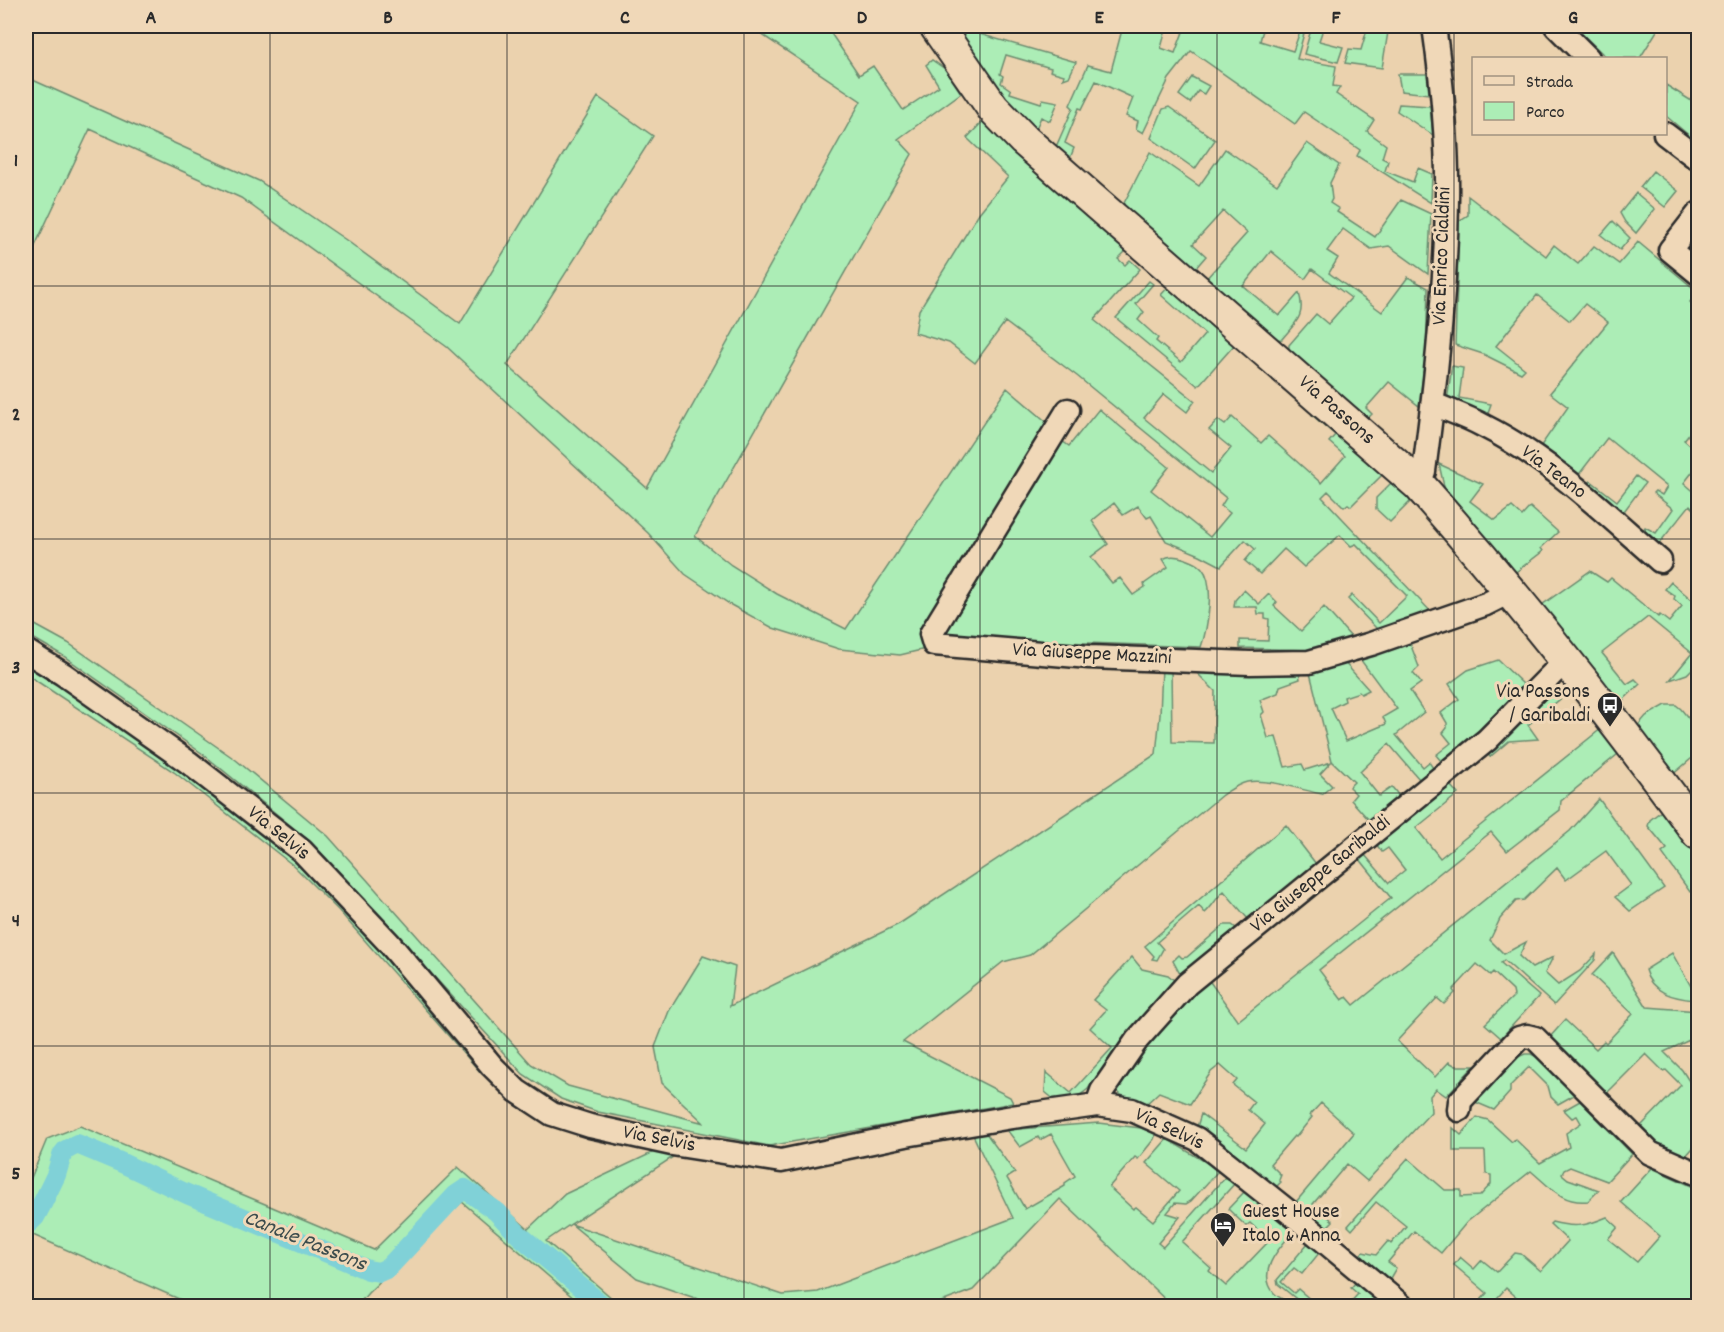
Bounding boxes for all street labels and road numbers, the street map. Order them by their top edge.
street label: Via Enrico Cialdini [1426,186,1460,326]
street label: Via Passons [1291,369,1381,453]
street label: Via Teano [1514,438,1592,508]
street label: Via Giuseppe Mazzini [1012,636,1172,674]
street label: Via Selvis [240,799,316,869]
street label: Via Giuseppe Garibaldi [1244,809,1398,941]
street label: Via Selvis [1129,1101,1209,1159]
street label: Via Selvis [620,1118,698,1162]

